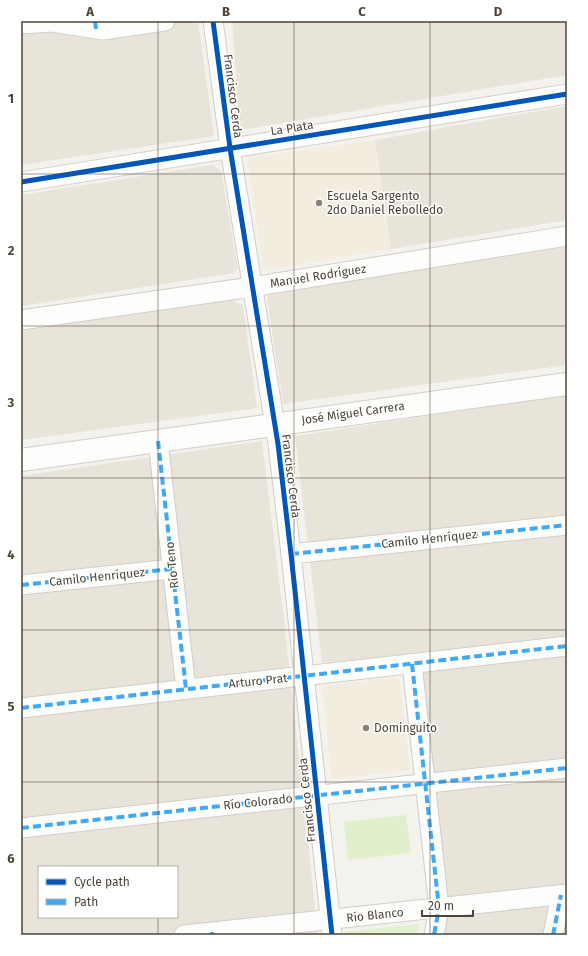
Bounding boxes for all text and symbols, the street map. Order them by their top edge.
text: A [85,4,94,19]
text: B [222,4,230,19]
text: C [358,4,366,19]
text: D [494,4,503,19]
street label: Francisco Cerda [221,53,245,139]
text: 1 [8,91,14,106]
street label: La Plata [270,118,314,138]
place label: Escuela Sargento 2do Daniel Rebolledo [327,189,443,217]
marker: Escuela Sargento 2do Daniel Rebolledo [314,198,324,208]
text: 2 [8,243,15,258]
street label: Manuel Rodríguez [269,261,367,291]
text: 3 [7,395,15,410]
street label: José Miguel Carrera [300,399,406,427]
street label: Francisco Cerda [279,433,303,519]
street label: Camilo Henríquez [381,527,477,551]
street label: Río Teno [163,541,181,589]
text: 4 [7,547,15,562]
street label: Camilo Henríquez [49,565,145,589]
street label: Arturo Prat [228,671,289,691]
text: 5 [8,699,15,714]
place label: Dominguito [374,721,437,735]
marker: Dominguito [361,723,371,733]
street label: Francisco Cerda [296,757,318,843]
street label: Río Colorado [223,791,293,813]
text: 6 [7,851,15,866]
legend [38,866,178,918]
text: Cycle path [74,875,130,889]
scale bar [422,892,473,918]
text: Path [74,895,98,909]
text: 20 m [428,899,454,913]
street label: Río Blanco [346,905,404,925]

